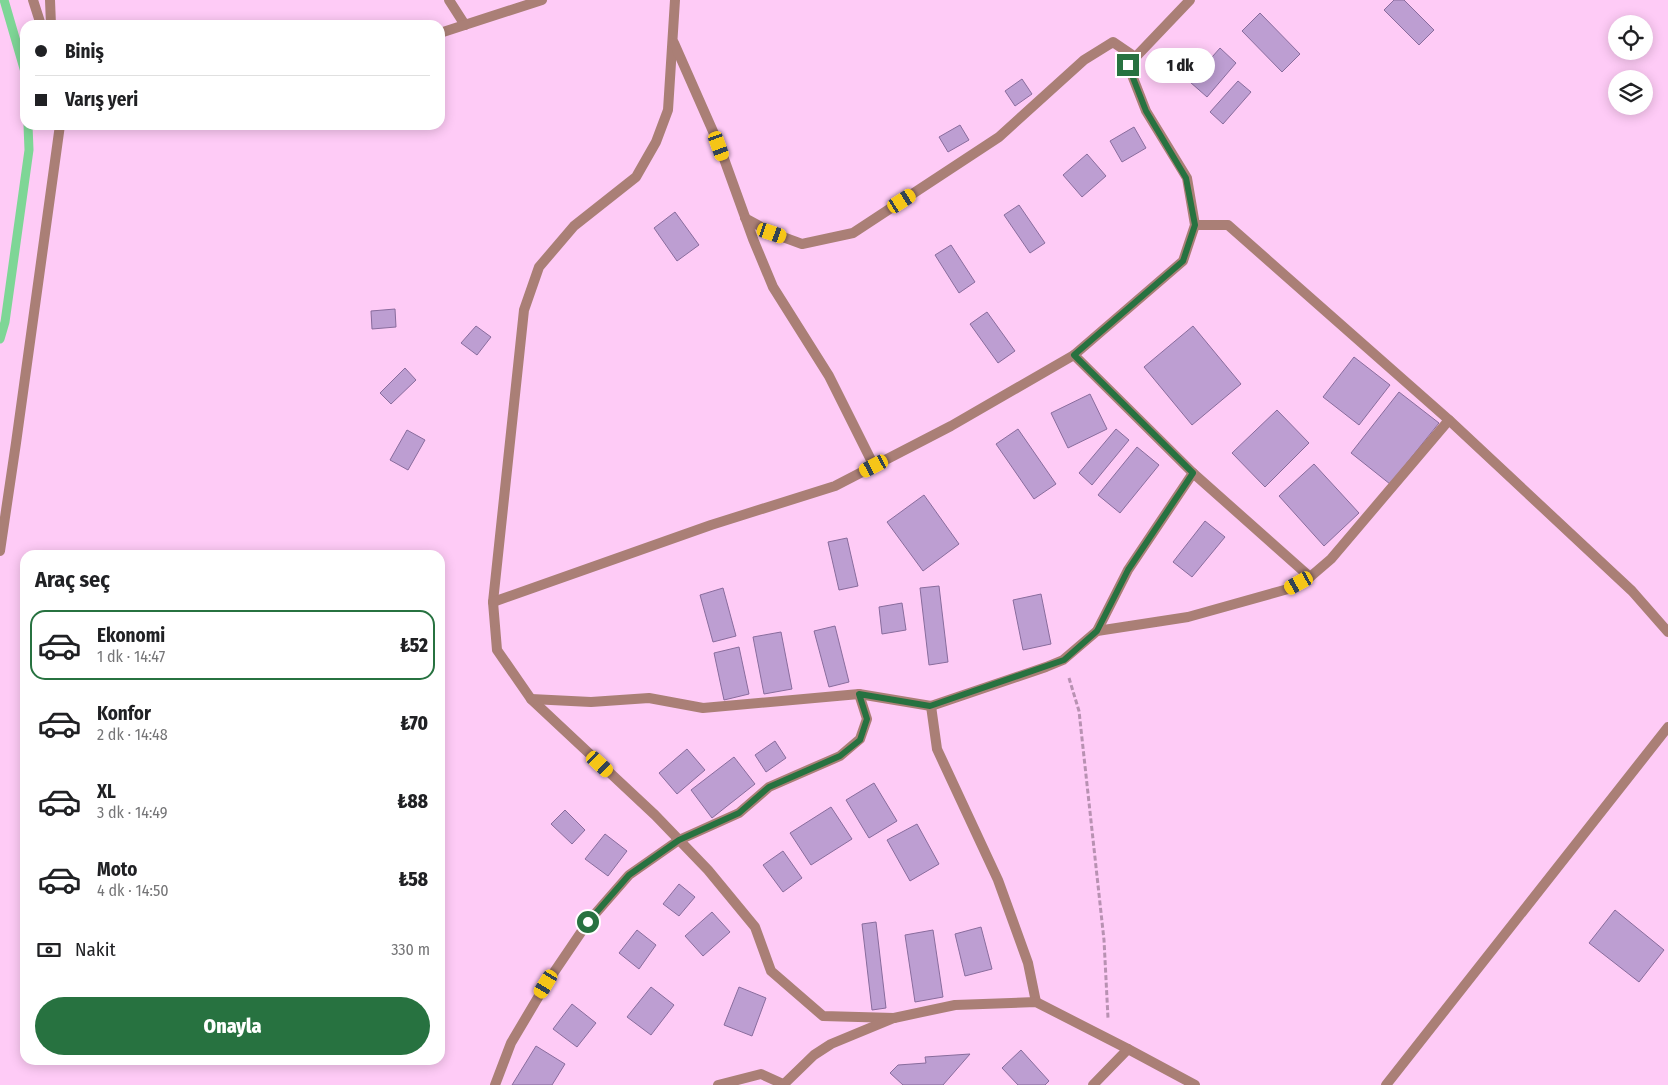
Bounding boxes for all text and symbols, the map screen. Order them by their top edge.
map controls [1608,15,1653,115]
button: locate [1608,15,1653,60]
text: Biniş [65,40,104,63]
callout: 1 dk [1146,48,1216,82]
route end [1117,54,1139,76]
text: 1 dk [1166,56,1194,75]
button: layers [1608,70,1653,115]
text: Varış yeri [65,88,138,111]
car [706,129,731,163]
car [885,187,918,215]
car [755,221,788,245]
car [857,453,890,479]
text: Araç seç [35,566,110,593]
car [1282,569,1315,597]
icon: car [37,623,82,668]
text: Ekonomi [97,624,165,647]
text: ₺52 [400,634,428,657]
text: 1 dk · 14:47 [97,647,165,666]
icon: car [37,701,82,746]
text: Konfor [97,702,151,725]
text: ₺70 [400,712,428,735]
text: 2 dk · 14:48 [97,725,168,744]
car [583,748,616,780]
icon: car [37,779,82,824]
text: XL [97,780,116,803]
text: ₺88 [397,790,428,813]
text: 3 dk · 14:49 [97,803,167,822]
icon: car [37,857,82,902]
text: Moto [97,858,137,881]
text: ₺58 [399,868,428,891]
text: 4 dk · 14:50 [97,881,169,900]
route start [577,911,599,933]
icon: cash [35,936,63,964]
text: Nakit [75,938,116,961]
text: 330 m [391,940,430,959]
car [531,967,560,1001]
button: Onayla [35,997,430,1055]

